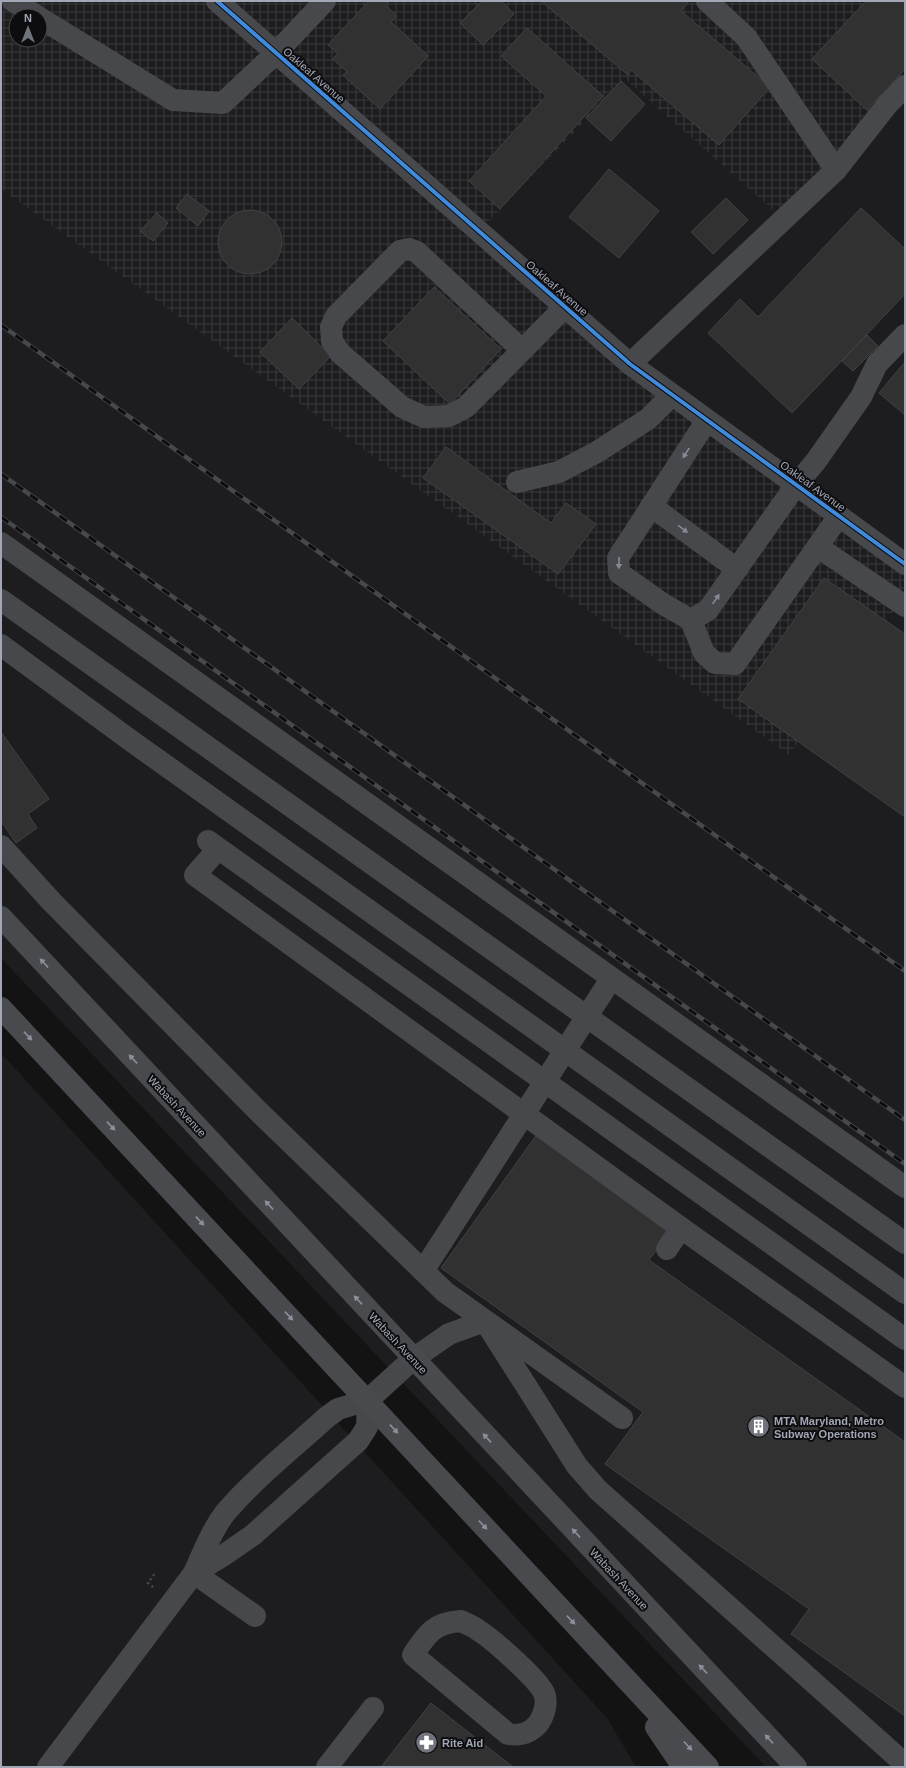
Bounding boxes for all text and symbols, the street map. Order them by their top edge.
north arrow [8,8,48,48]
text: N [24,12,32,24]
street label: Oakleaf Avenue [281,45,347,105]
street label: Oakleaf Avenue [524,258,590,318]
one-way arrow [682,448,690,458]
street label: Oakleaf Avenue [778,458,848,514]
one-way arrow [677,525,688,533]
one-way arrow [615,557,622,569]
one-way arrow [712,594,720,604]
one-way arrow [40,959,49,968]
one-way arrow [23,1031,32,1041]
one-way arrow [128,1053,137,1064]
street label: Wabash Avenue [145,1073,209,1139]
one-way arrow [106,1121,115,1130]
one-way arrow [264,1200,274,1210]
one-way arrow [195,1216,204,1225]
one-way arrow [353,1295,363,1305]
one-way arrow [284,1310,293,1321]
street label: Wabash Avenue [366,1310,430,1376]
building icon: MTA Maryland, Metro Subway Operations [745,1414,771,1440]
place label: MTA Maryland, Metro Subway Operations [774,1415,884,1440]
one-way arrow [390,1424,399,1434]
one-way arrow [483,1433,492,1444]
one-way arrow [478,1519,487,1530]
one-way arrow [572,1529,581,1538]
street label: Wabash Avenue [587,1546,651,1612]
one-way arrow [566,1615,576,1625]
one-way arrow [698,1664,708,1674]
pharmacy icon: Rite Aid [413,1730,439,1756]
one-way arrow [764,1734,774,1744]
place label: Rite Aid [442,1737,483,1749]
one-way arrow [683,1741,693,1751]

